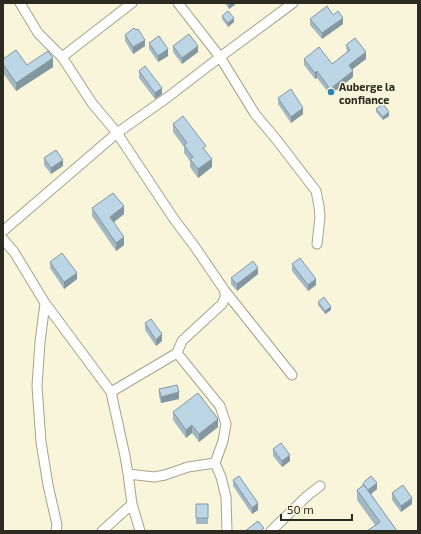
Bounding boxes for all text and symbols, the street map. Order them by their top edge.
place label: Auberge la confiance [339,80,395,106]
marker: Auberge la confiance [326,87,336,97]
scale bar [281,496,352,522]
text: 50 m [287,502,314,516]

